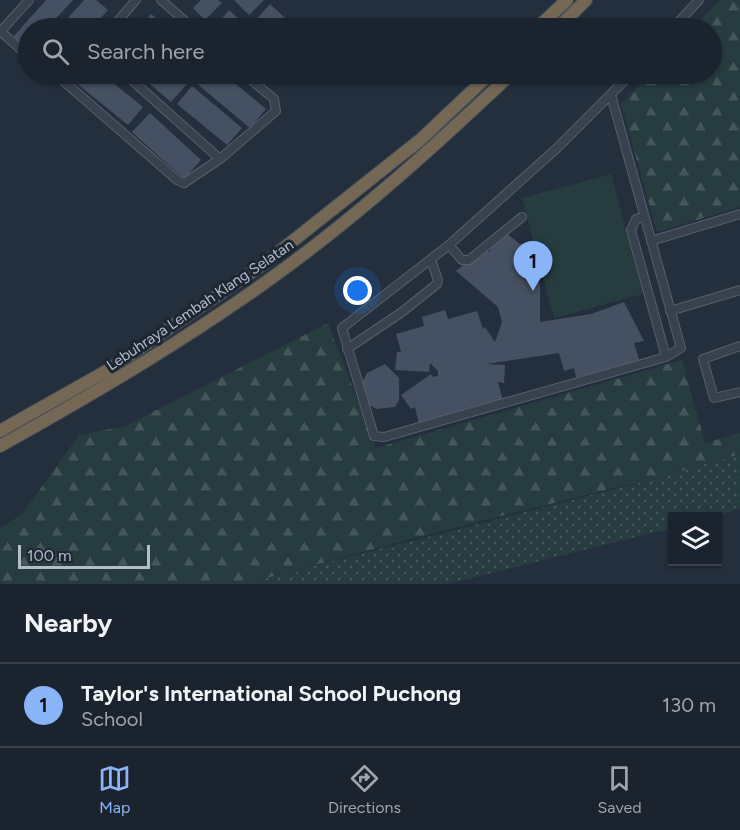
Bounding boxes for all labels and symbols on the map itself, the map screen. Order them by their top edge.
street label: Lebuhraya Lembah Klang Selatan [103,236,297,374]
pin: 1 [514,242,552,291]
your location [343,276,372,305]
scale bar [18,542,150,570]

